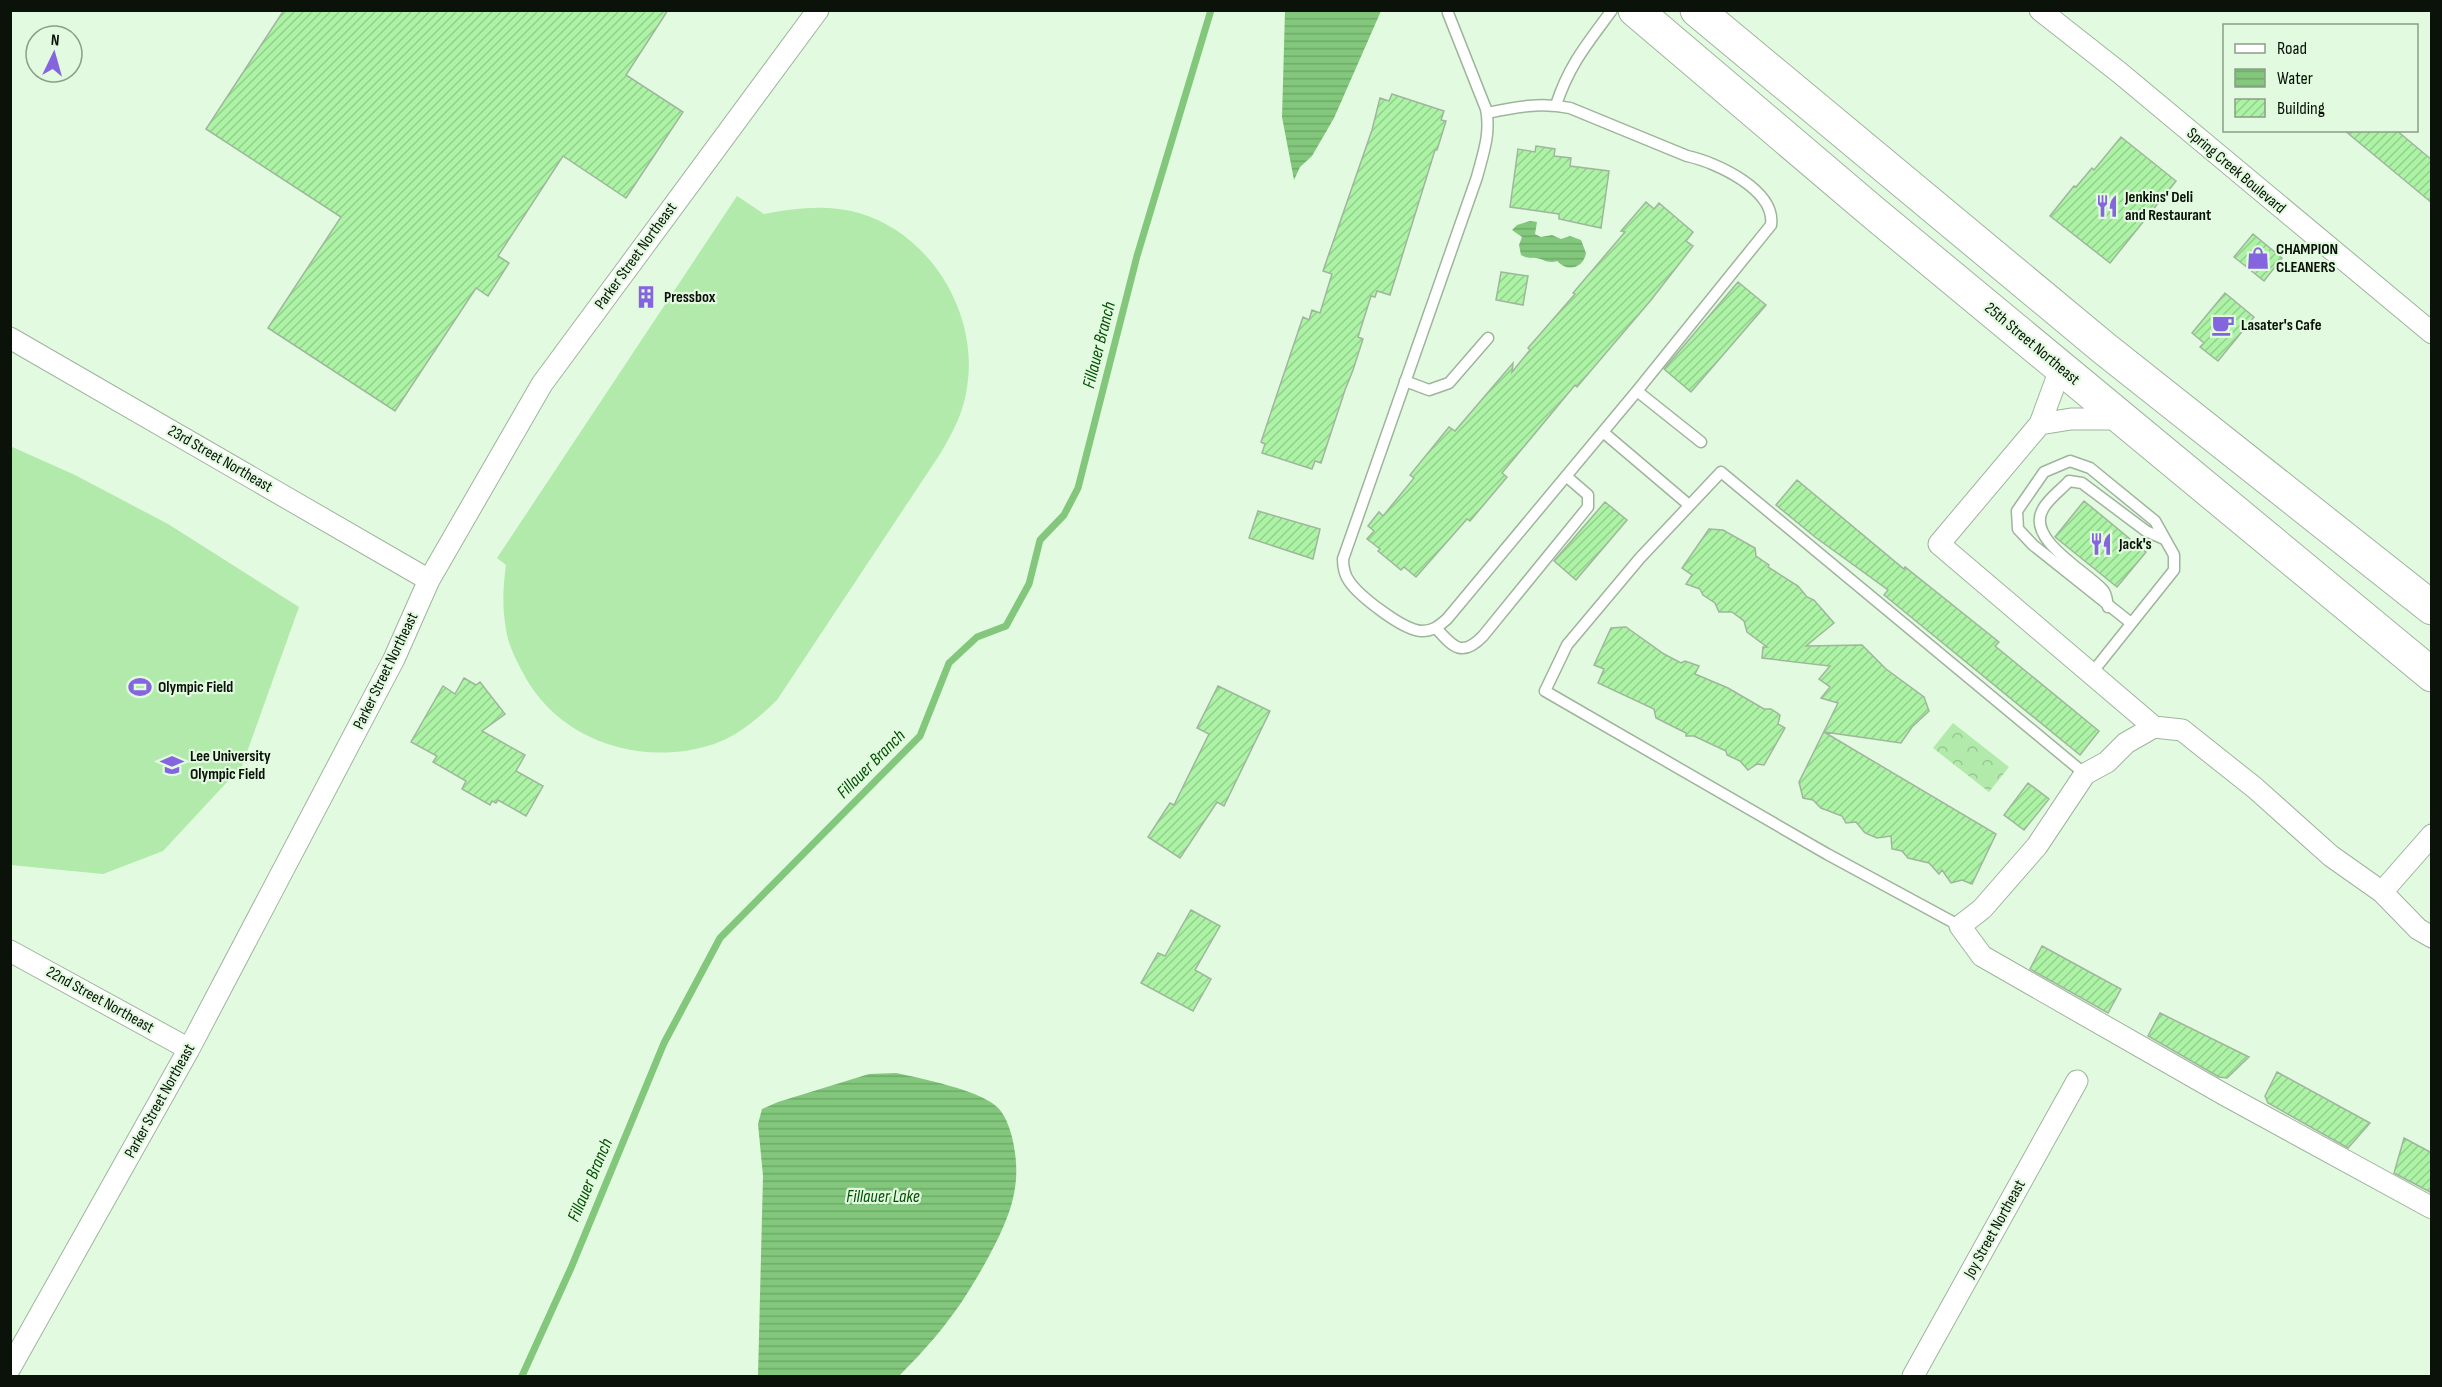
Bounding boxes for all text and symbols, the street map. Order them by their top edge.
north arrow [24,24,84,84]
legend [2223,24,2418,132]
text: N [50,31,60,50]
text: Road [2277,38,2307,59]
text: Water [2277,68,2313,89]
text: Building [2277,98,2325,119]
street label: Spring Creek Boulevard [2183,124,2289,218]
place label: Jenkins' Deli and Restaurant [2124,188,2211,225]
restaurant icon: Jenkins' Deli and Restaurant [2094,193,2120,219]
street label: Parker Street Northeast [591,199,681,313]
place label: CHAMPION CLEANERS [2276,240,2338,277]
shop icon: CHAMPION CLEANERS [2245,245,2271,271]
building icon: Pressbox [633,284,659,310]
place label: Pressbox [664,288,716,307]
water label: Fillauer Branch [1078,299,1120,390]
street label: 25th Street Northeast [1981,299,2083,389]
cafe icon: Lasater's Cafe [2210,312,2236,338]
place label: Lasater's Cafe [2241,316,2322,335]
street label: 23rd Street Northeast [164,421,276,497]
restaurant icon: Jack's [2088,531,2114,557]
place label: Jack's [2118,535,2152,554]
street label: Parker Street Northeast [350,609,423,732]
sports icon: Olympic Field [127,674,153,700]
place label: Olympic Field [158,678,233,697]
water label: Fillauer Branch [832,725,910,803]
place label: Lee University Olympic Field [190,747,271,784]
school or university icon: Lee University Olympic Field [159,752,185,778]
street label: 22nd Street Northeast [43,963,157,1037]
street label: Parker Street Northeast [121,1041,199,1161]
water label: Fillauer Branch [563,1135,617,1225]
street label: Joy Street Northeast [1960,1176,2030,1282]
water label: Fillauer Lake [846,1186,920,1207]

